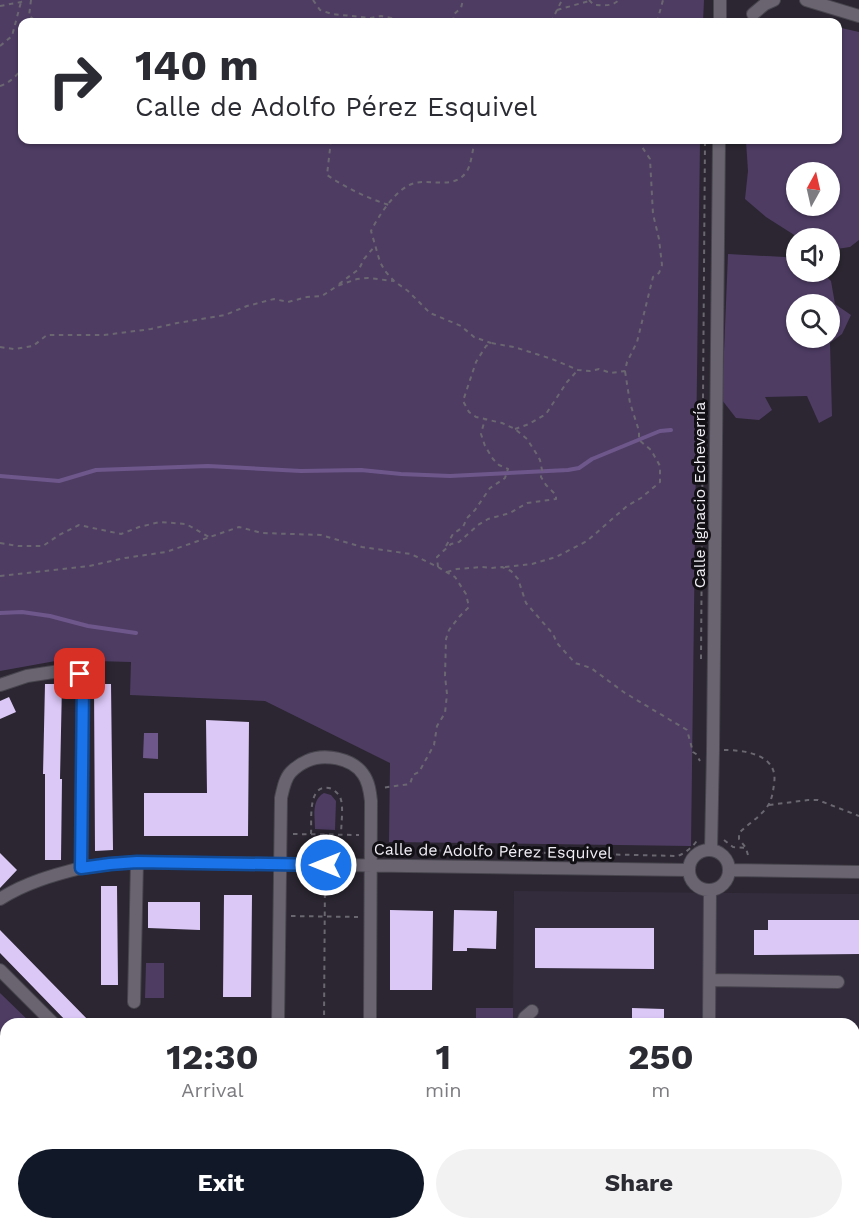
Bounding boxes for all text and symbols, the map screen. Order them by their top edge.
text: 140 m [135,41,259,90]
icon: right [36,42,114,120]
text: Calle de Adolfo Pérez Esquivel [135,91,537,123]
north arrow [786,162,840,216]
map controls [786,162,840,348]
button: sound [786,228,840,282]
button: search [786,294,840,348]
street label: Calle Ignacio Echeverría [690,402,709,588]
pin [54,648,105,699]
icon: arrive [63,657,96,690]
position arrow [294,833,358,897]
street label: Calle de Adolfo Pérez Esquivel [374,839,612,863]
text: 12:30 [166,1036,259,1078]
text: 1 [436,1036,451,1078]
text: 250 [628,1036,694,1078]
text: Arrival [181,1078,244,1102]
text: min [425,1078,462,1102]
text: m [651,1078,670,1102]
button: Exit [18,1149,424,1218]
button: Share [436,1149,842,1218]

